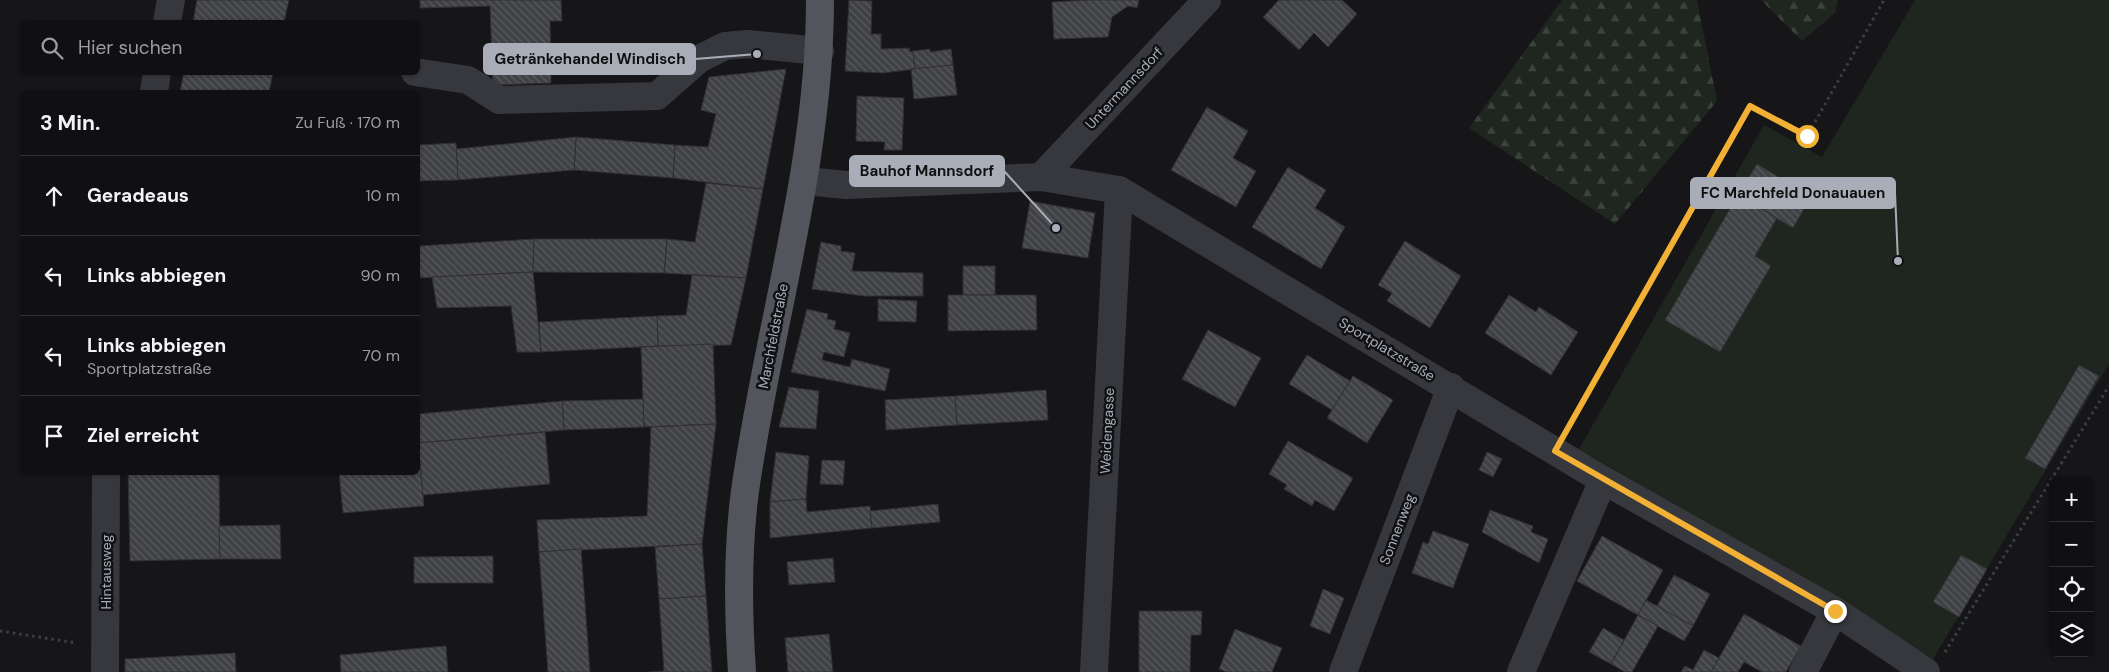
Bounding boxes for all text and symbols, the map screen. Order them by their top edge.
search box [20,20,420,75]
icon: search [38,34,66,62]
text: Hier suchen [78,35,182,60]
street label: Untermannsdorf [1081,43,1167,133]
callout: Getränkehandel Windisch [484,44,695,74]
text: Getränkehandel Windisch [495,49,685,69]
text: 3 Min. [40,109,100,137]
text: Zu Fuß · 170 m [295,112,400,133]
route start [1796,125,1819,148]
callout: Bauhof Mannsdorf [850,156,1004,186]
text: Bauhof Mannsdorf [860,161,994,181]
callout: FC Marchfeld Donauauen [1691,178,1895,208]
icon: ahead [40,182,68,210]
text: Geradeaus [87,183,189,208]
text: FC Marchfeld Donauauen [1701,183,1885,203]
text: 10 m [366,185,400,206]
icon: left [40,262,68,290]
text: Links abbiegen [87,263,226,288]
text: 90 m [360,265,400,286]
street label: Marchfeldstraße [754,282,792,390]
street label: Sportplatzstraße [1336,313,1438,385]
text: Links abbiegen [87,333,226,358]
icon: left [40,342,68,370]
text: 70 m [362,345,400,366]
text: Sportplatzstraße [87,358,212,379]
street label: Weidengasse [1096,387,1118,475]
icon: arrive [40,422,68,450]
text: Ziel erreicht [87,423,199,448]
map controls [2049,477,2094,657]
button: + [2049,477,2094,522]
street label: Sonnenweg [1375,491,1419,567]
button: − [2049,522,2094,567]
street label: Hintausweg [97,534,115,609]
button: locate [2049,567,2094,612]
route end [1824,600,1847,623]
button: layers [2049,612,2094,657]

